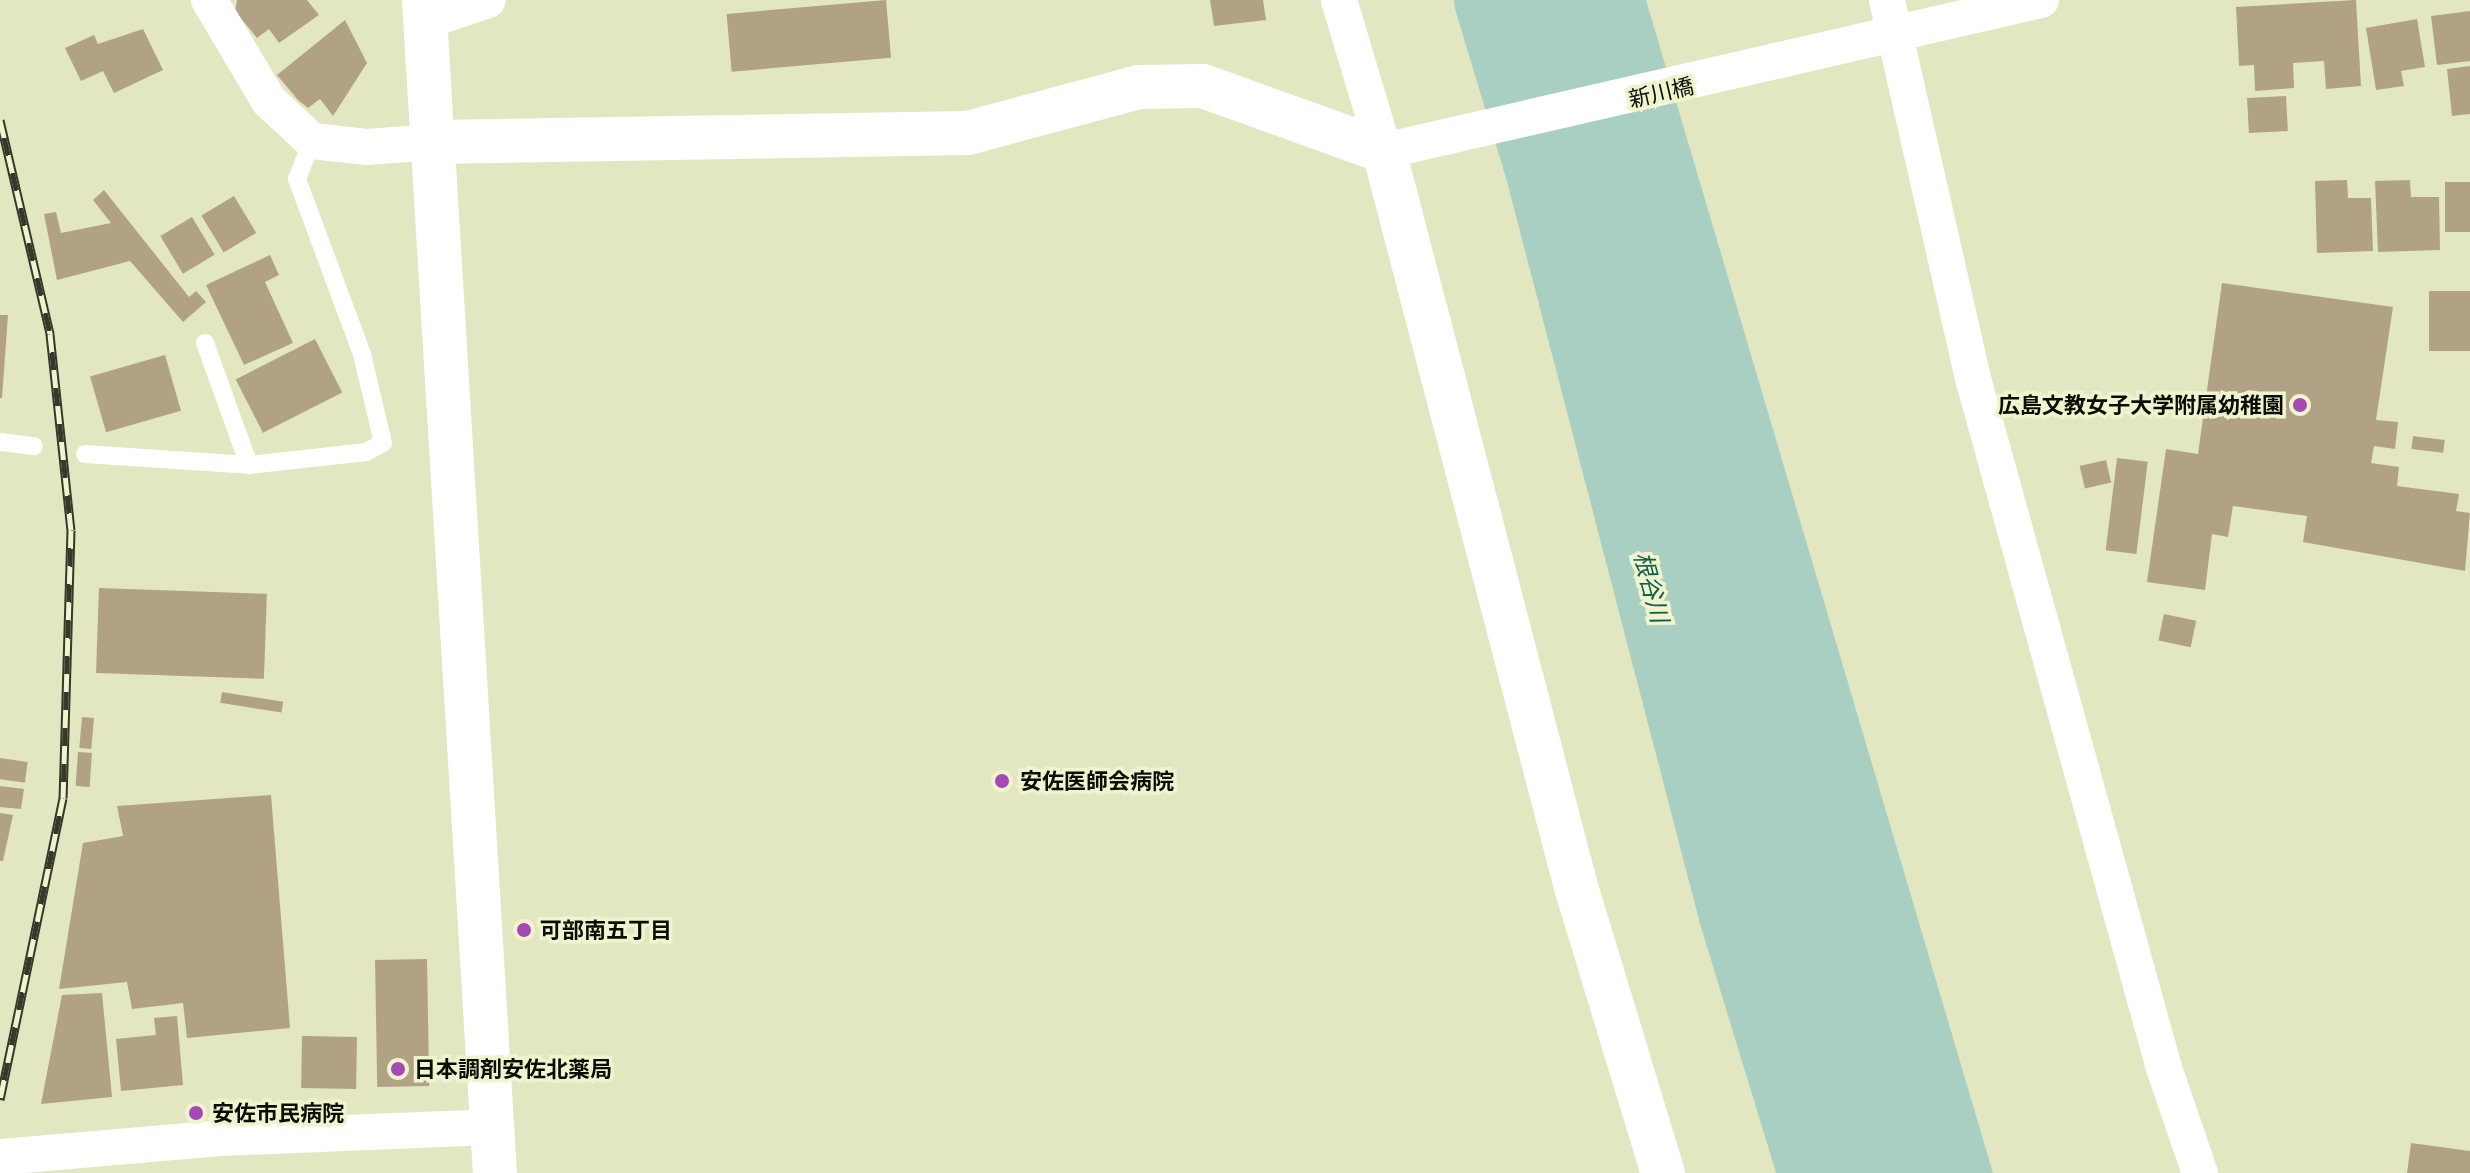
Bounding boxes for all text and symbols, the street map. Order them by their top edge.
street label: 新川橋 [1626,72,1696,112]
place label: 広島文教女子大学附属幼稚園 [1998,392,2284,418]
marker: 広島文教女子大学附属幼稚園 [2291,396,2309,414]
water label: 根谷川 [1629,548,1675,626]
place label: 安佐医師会病院 [1020,768,1174,794]
marker: 安佐医師会病院 [991,770,1013,792]
place label: 可部南五丁目 [540,917,672,943]
marker: 可部南五丁目 [515,921,533,939]
place label: 日本調剤安佐北薬局 [414,1056,612,1082]
marker: 日本調剤安佐北薬局 [389,1060,407,1078]
place label: 安佐市民病院 [212,1100,344,1126]
marker: 安佐市民病院 [187,1104,205,1122]

